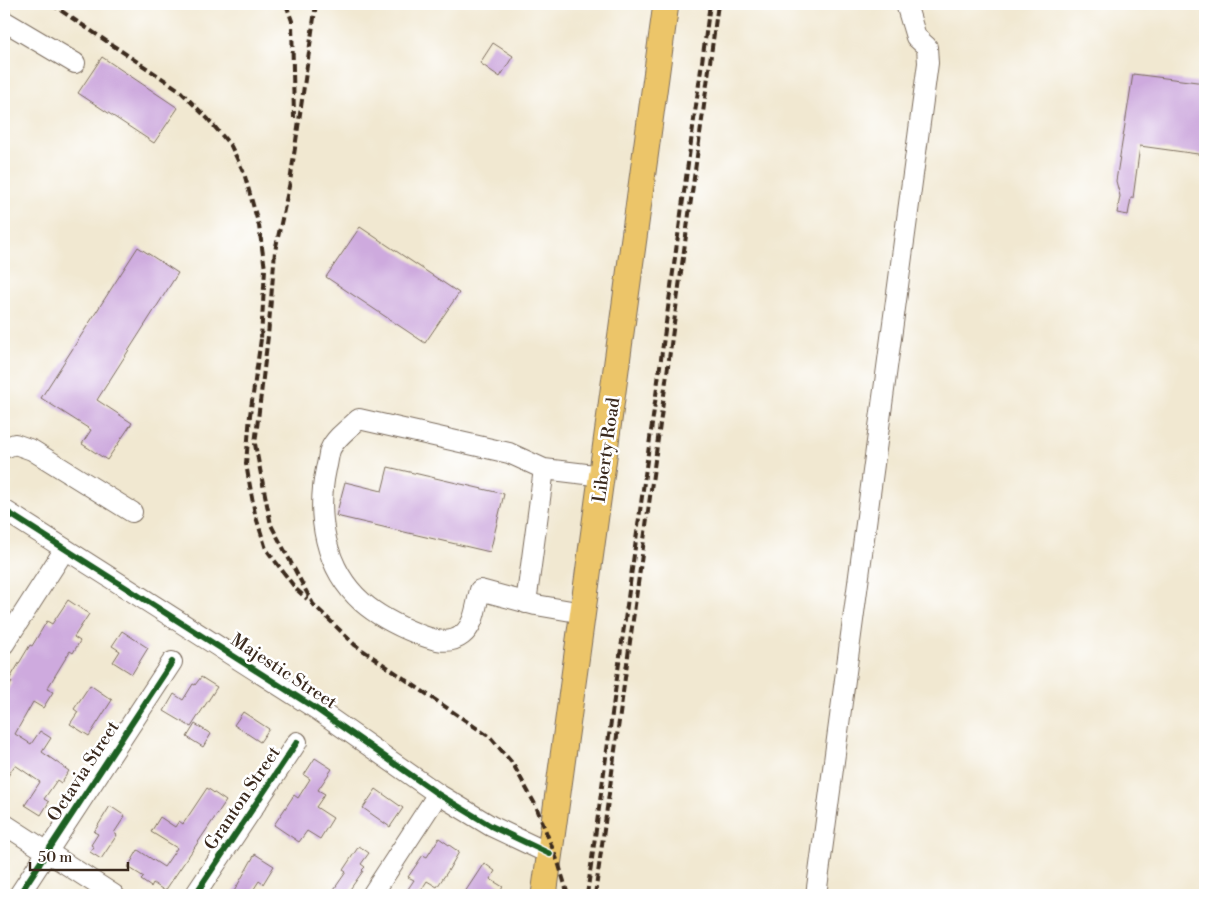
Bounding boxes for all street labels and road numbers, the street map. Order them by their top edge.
street label: Liberty Road [588,395,625,504]
street label: Majestic Street [226,629,342,715]
street label: Octavia Street [42,716,125,826]
street label: Granton Street [199,741,286,855]

